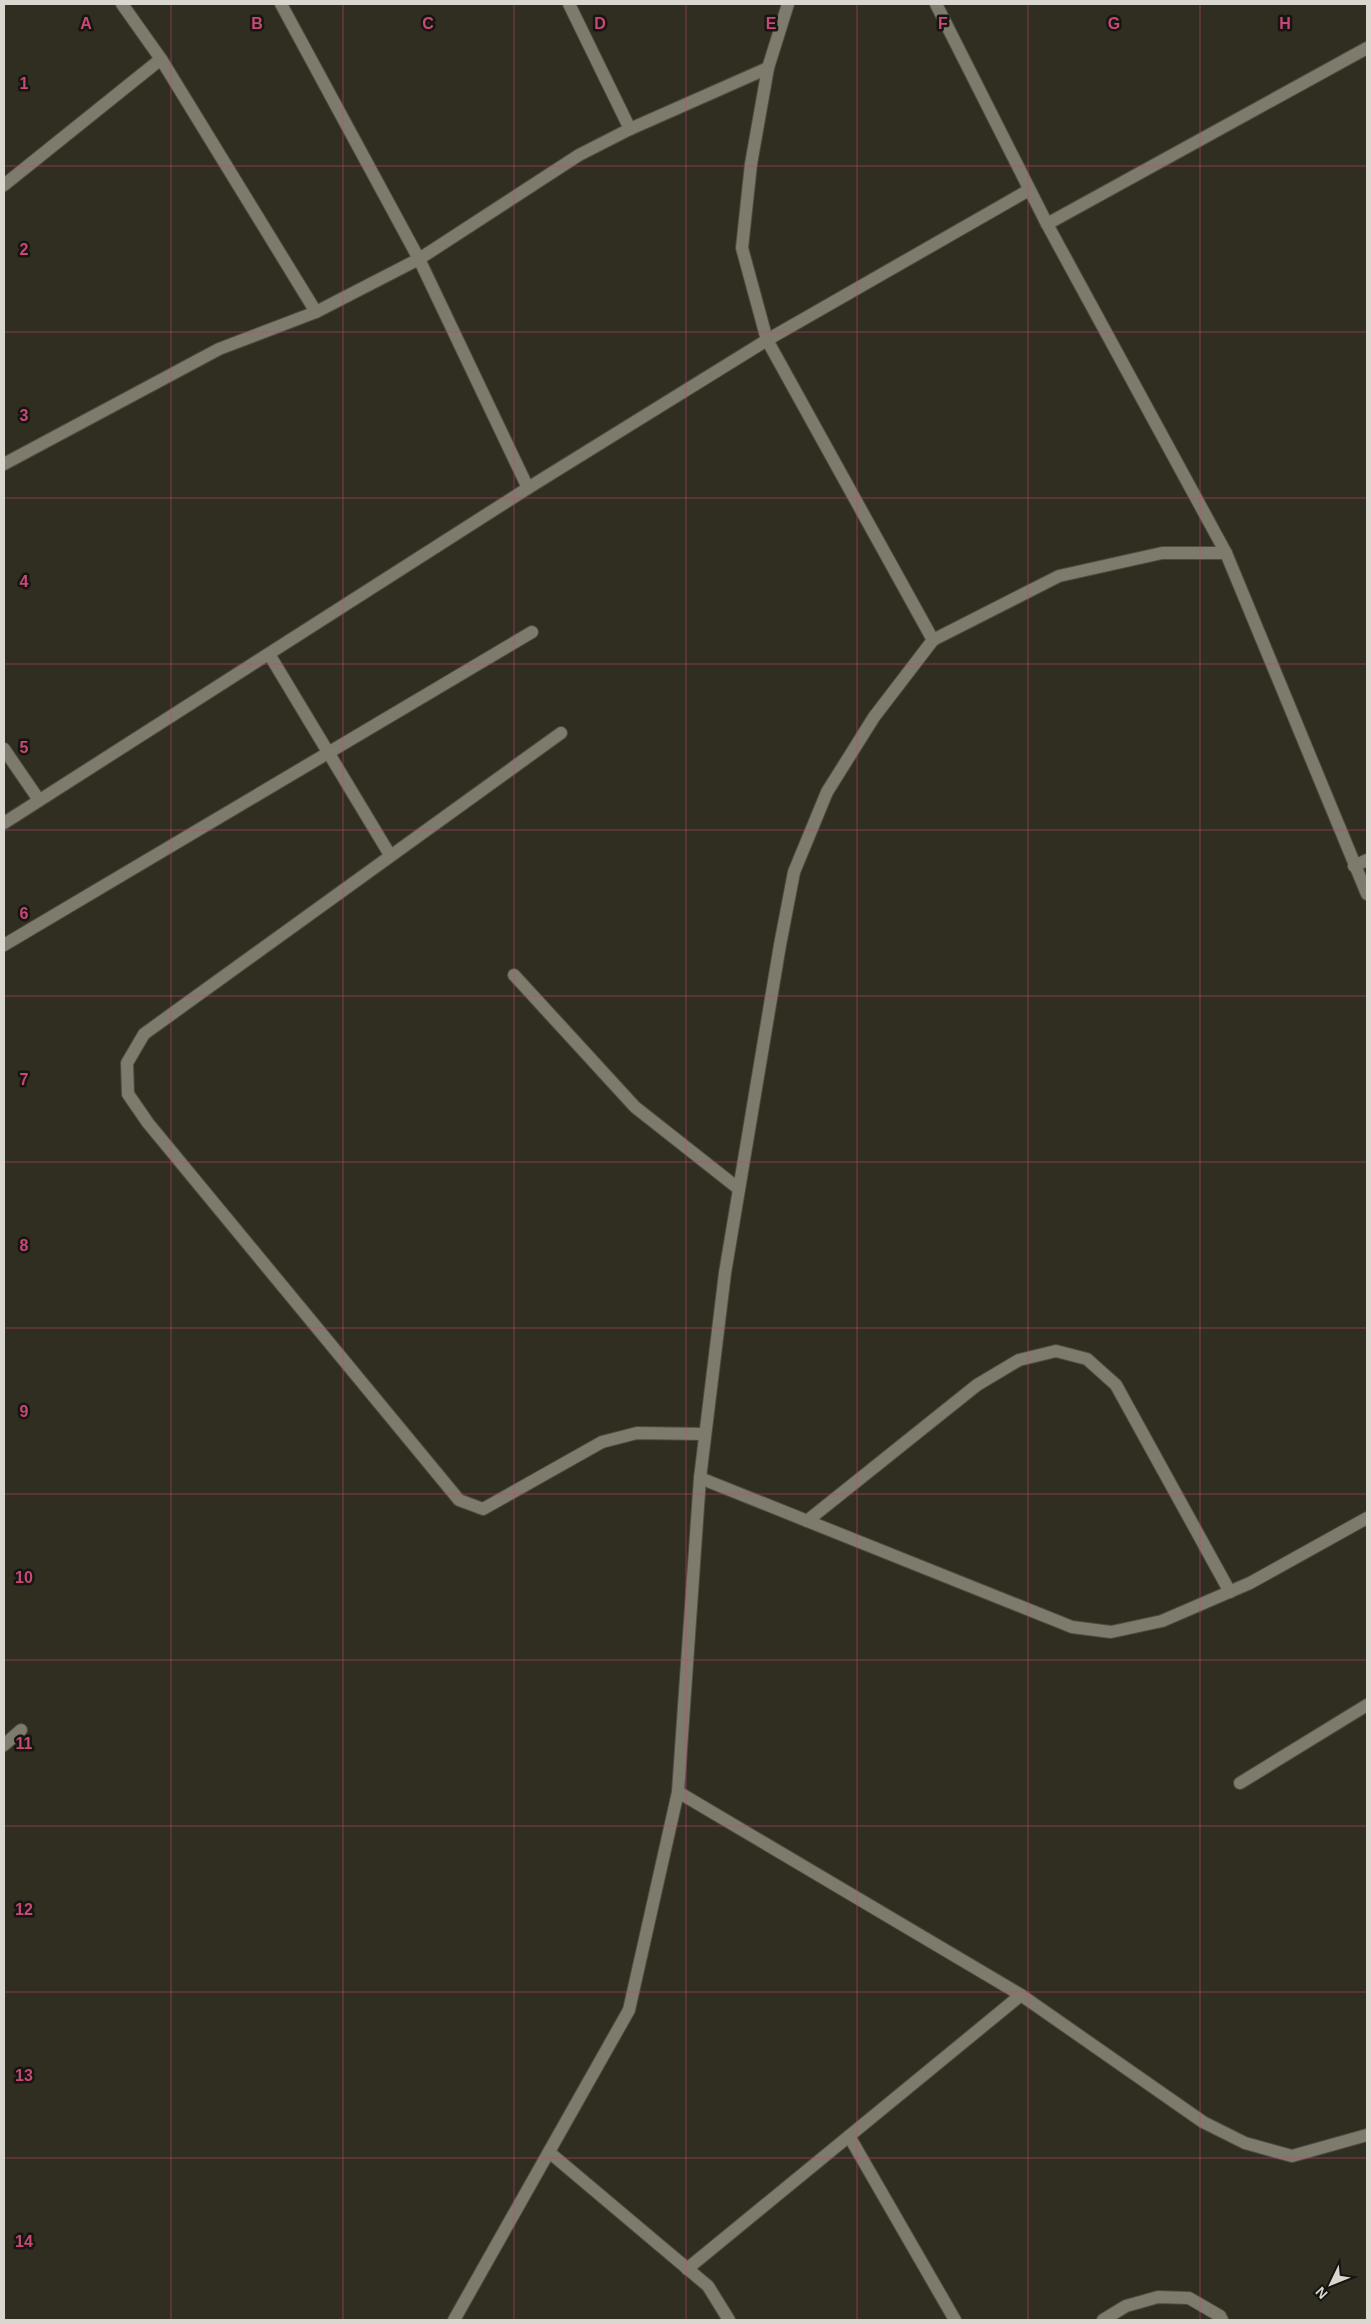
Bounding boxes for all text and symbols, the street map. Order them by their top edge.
text: A [80,15,92,32]
text: B [251,15,263,32]
text: C [422,15,434,32]
text: D [594,15,606,32]
text: E [766,15,777,32]
text: F [938,15,948,32]
text: G [1108,15,1120,32]
text: H [1279,15,1291,32]
text: 1 [20,75,29,92]
text: 2 [20,241,29,258]
text: 3 [20,407,29,424]
text: 4 [20,573,29,590]
text: 5 [20,739,29,756]
text: 6 [20,905,29,922]
text: 7 [20,1071,29,1088]
text: 8 [20,1237,29,1254]
text: 9 [20,1403,29,1420]
text: 10 [15,1569,33,1586]
text: 11 [16,1735,33,1752]
text: 12 [15,1901,33,1918]
text: 13 [15,2067,33,2084]
text: 14 [15,2233,33,2250]
north arrow [1306,2259,1356,2309]
text: N [1312,2284,1331,2302]

